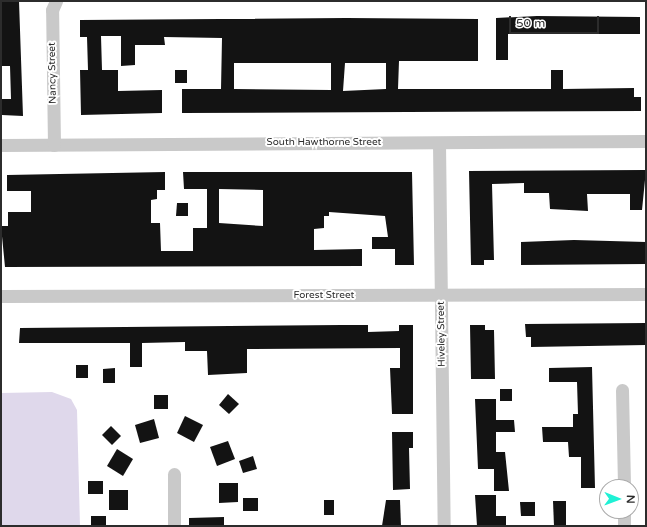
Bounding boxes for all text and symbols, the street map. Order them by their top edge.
scale bar [511,8,601,34]
text: 50 m [516,16,545,30]
street label: Nancy Street [46,42,60,104]
street label: South Hawthorne Street [267,137,381,149]
street label: Forest Street [294,290,354,302]
street label: Hiveley Street [435,301,449,367]
north arrow [599,479,639,519]
text: N [624,495,637,504]

